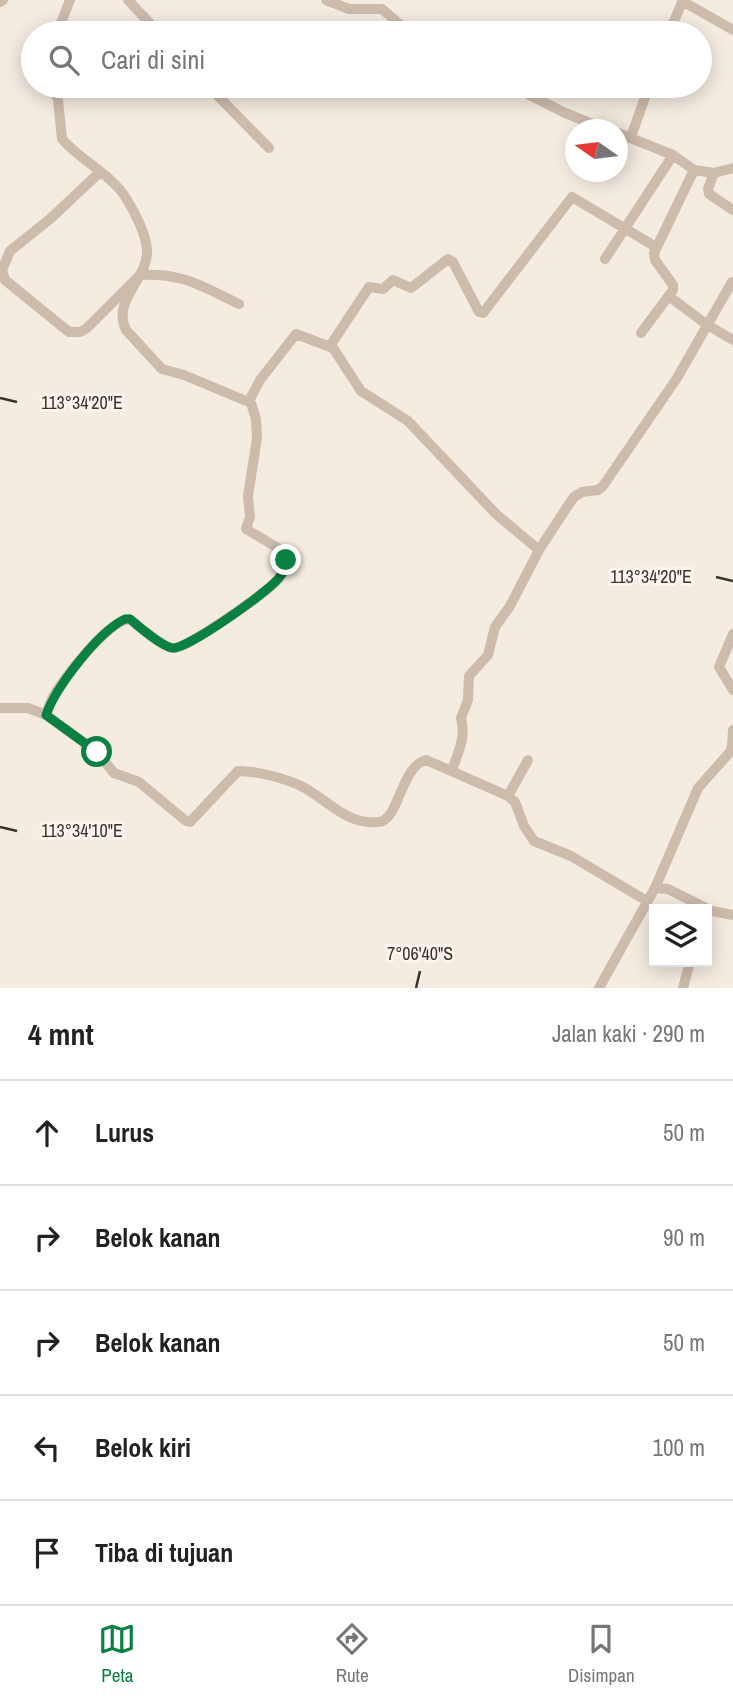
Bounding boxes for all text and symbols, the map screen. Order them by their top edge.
search box [21,21,712,98]
icon: search [45,41,83,79]
text: Cari di sini [101,42,205,77]
north arrow [565,119,628,182]
text: 113°34'20"E [41,390,123,415]
route end [270,544,301,575]
text: 113°34'20"E [610,564,692,589]
route start [81,736,112,767]
text: 113°34'10"E [41,818,123,843]
map controls [649,904,712,967]
button: layers [649,904,712,967]
text: 7°06'40"S [387,941,453,966]
text: 4 mnt [28,1014,94,1054]
text: Jalan kaki · 290 m [552,1018,705,1049]
icon: ahead [28,1114,66,1152]
text: Lurus [95,1115,154,1150]
text: 50 m [663,1117,705,1148]
icon: right [28,1219,66,1257]
text: Belok kanan [95,1220,221,1255]
text: 90 m [663,1222,705,1253]
icon: right [28,1324,66,1362]
text: Belok kanan [95,1325,221,1360]
text: 50 m [663,1327,705,1358]
icon: left [28,1429,66,1467]
text: Belok kiri [95,1430,191,1465]
text: 100 m [653,1432,705,1463]
icon: arrive [28,1534,66,1572]
text: Tiba di tujuan [95,1535,233,1570]
tab: Peta [98,1620,136,1688]
tab: Rute [333,1620,371,1688]
tab: Disimpan [568,1620,635,1688]

